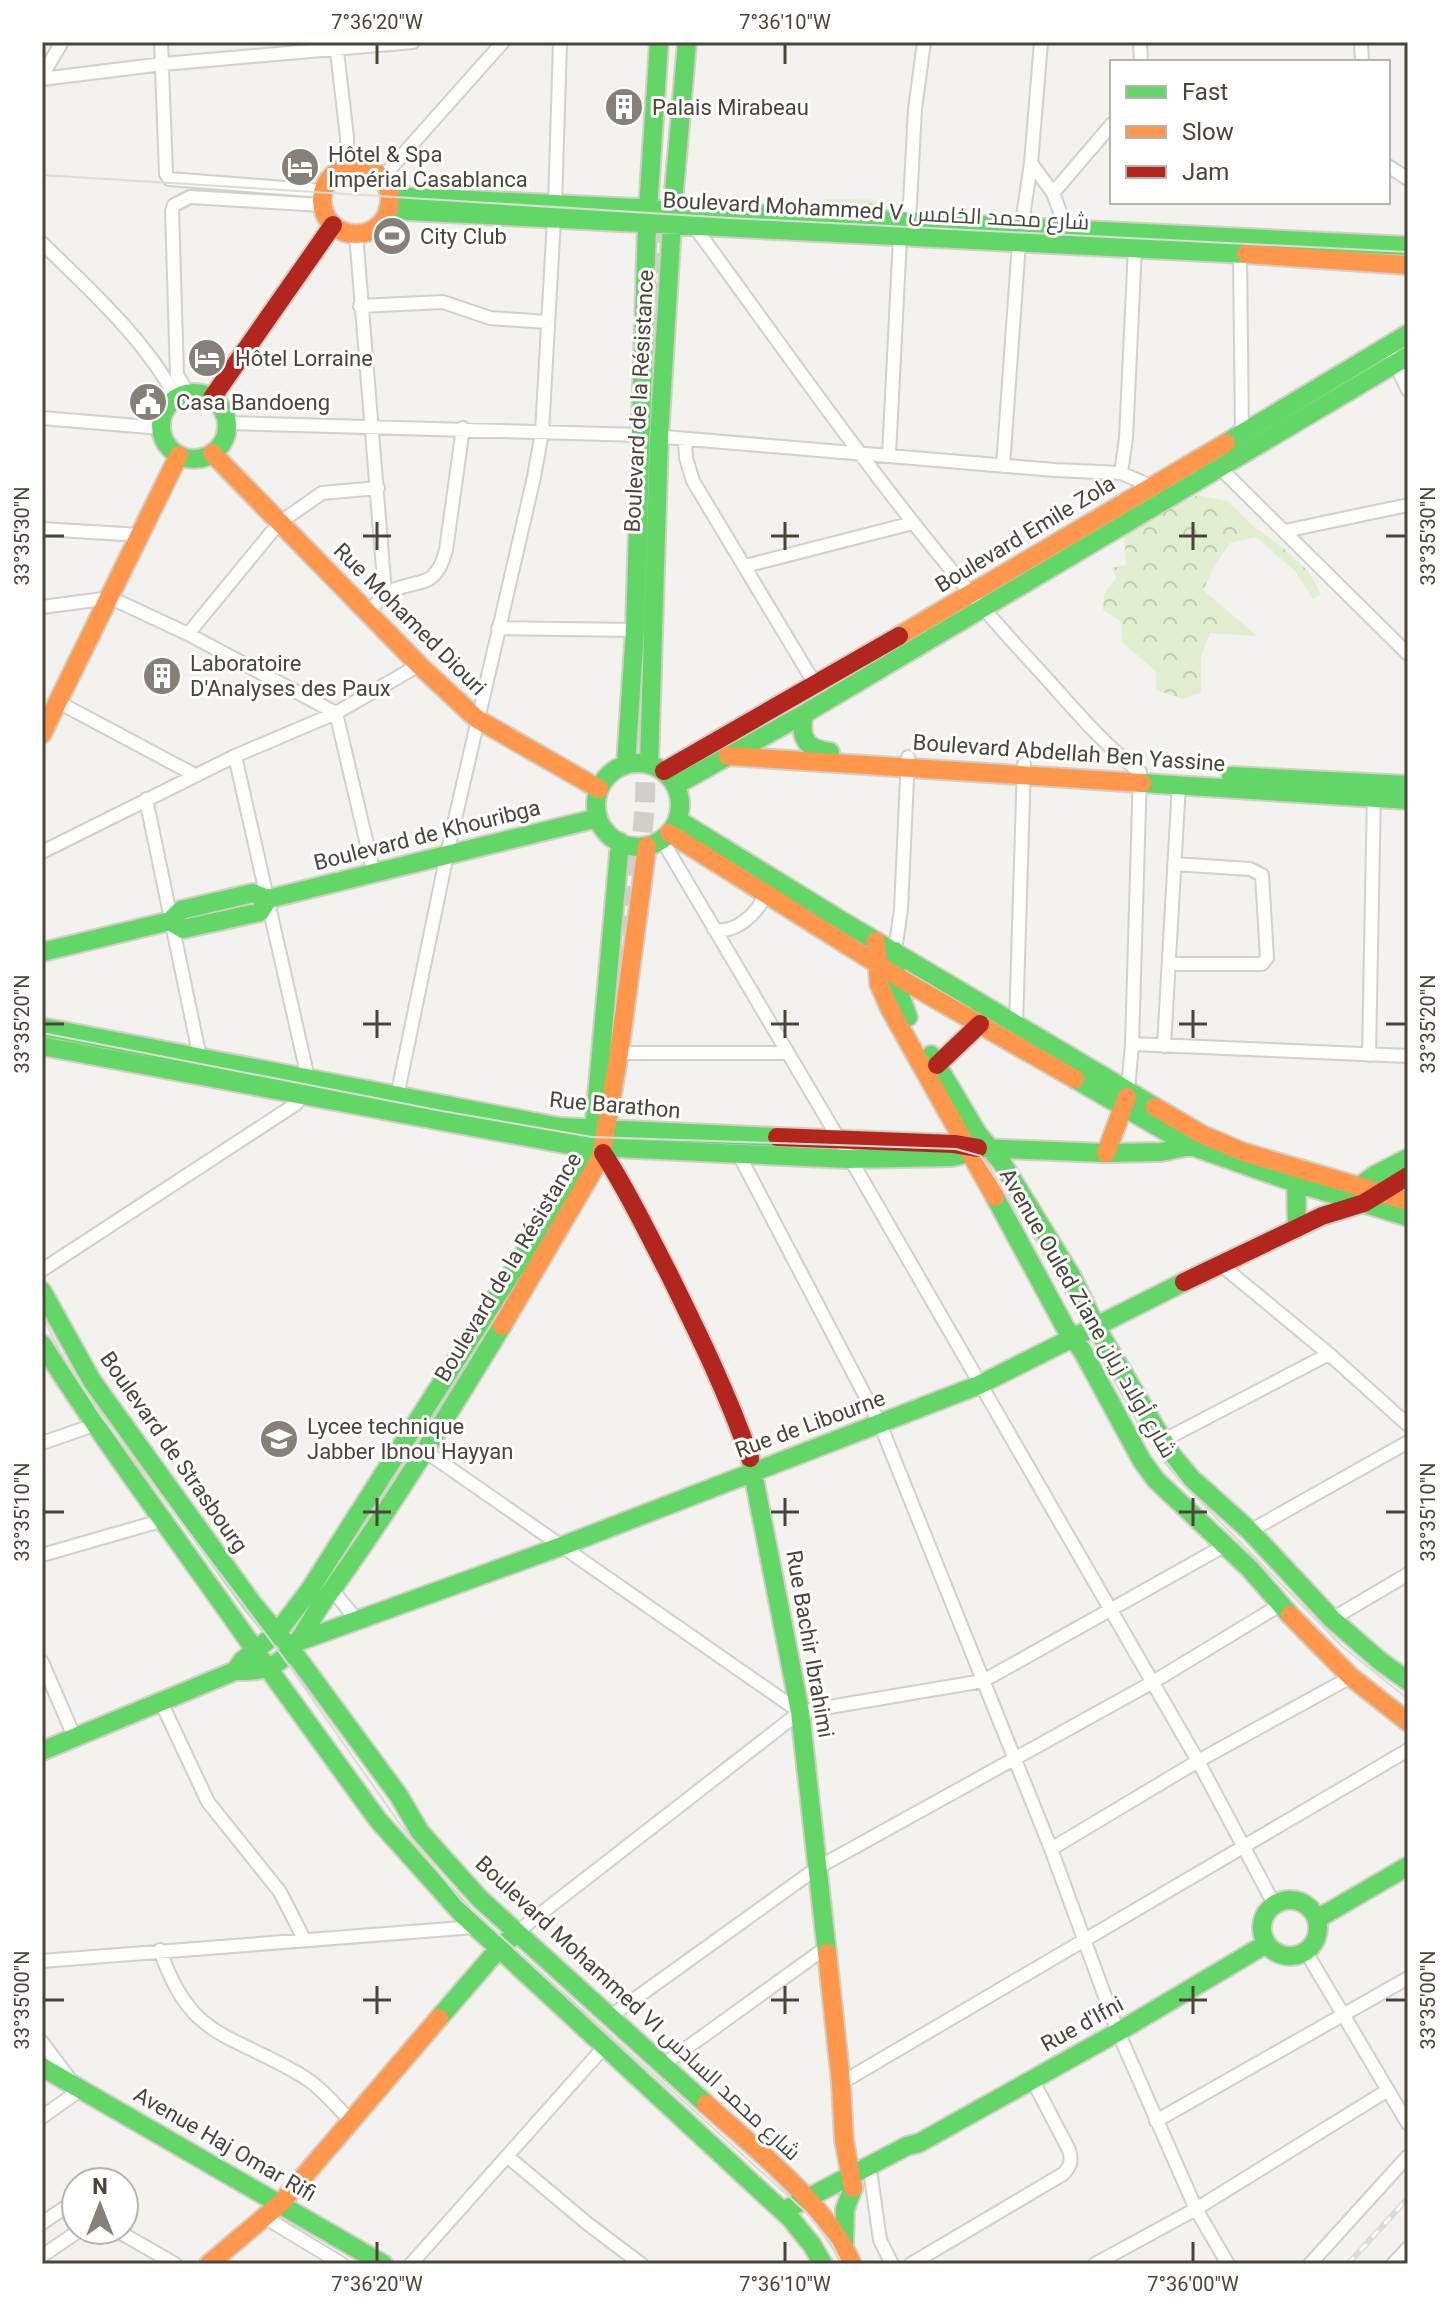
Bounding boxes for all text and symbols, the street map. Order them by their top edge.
text: 7°36'20"W [331,10,423,34]
text: 7°36'10"W [739,10,831,34]
legend [1110,60,1390,204]
text: Fast [1182,78,1228,106]
building icon: Palais Mirabeau [603,86,645,128]
place label: Palais Mirabeau [652,95,809,120]
text: Slow [1182,118,1234,146]
place label: Hôtel & Spa Impérial Casablanca [328,142,528,192]
hotel icon: Hôtel & Spa Impérial Casablanca [279,146,321,188]
text: Jam [1182,158,1229,186]
street label: Boulevard Mohammed V شارع محمد الخامس [662,187,1090,237]
sports icon: City Club [371,215,413,257]
place label: City Club [420,224,507,249]
street label: Boulevard de la Résistance [620,269,658,533]
hotel icon: Hôtel Lorraine [186,337,228,379]
place label: Hôtel Lorraine [235,346,373,371]
public building icon: Casa Bandoeng [127,381,169,423]
place label: Casa Bandoeng [176,390,330,415]
street label: Boulevard Emile Zola [931,470,1119,598]
text: 33°35'30"N [10,486,34,586]
text: 33°35'30"N [1416,486,1440,586]
street label: Rue Mohamed Diouri [329,538,491,700]
place label: Laboratoire D'Analyses des Paux [190,651,391,701]
building icon: Laboratoire D'Analyses des Paux [141,655,183,697]
street label: Boulevard Abdellah Ben Yassine [912,730,1226,776]
street label: Boulevard de Khouribga [311,795,543,875]
text: 33°35'20"N [10,974,34,1074]
text: 33°35'20"N [1416,974,1440,1074]
street label: Rue Barathon [548,1087,682,1123]
street label: Boulevard de la Résistance [430,1148,586,1386]
street label: Avenue Ouled Ziane شارع أولاد زيان [993,1163,1182,1463]
street label: Boulevard de Strasbourg [95,1347,253,1557]
street label: Rue de Libourne [732,1385,888,1463]
place label: Lycee technique Jabber Ibnou Hayyan [307,1414,513,1464]
school or university icon: Lycee technique Jabber Ibnou Hayyan [258,1418,300,1460]
text: 33°35'10"N [10,1462,34,1562]
text: 33°35'10"N [1416,1462,1440,1562]
street label: Rue Bachir Ibrahimi [781,1548,839,1740]
street label: Boulevard Mohammed VI شارع محمد السادس [469,1851,805,2167]
text: 33°35'00"N [10,1950,34,2050]
text: 33°35'00"N [1416,1950,1440,2050]
street label: Rue d'Ifni [1036,1991,1128,2057]
street label: Avenue Haj Omar Rifi [129,2082,321,2206]
north arrow [60,2166,140,2246]
text: N [92,2174,108,2199]
text: 7°36'20"W [331,2272,423,2296]
text: 7°36'10"W [739,2272,831,2296]
text: 7°36'00"W [1147,2272,1239,2296]

